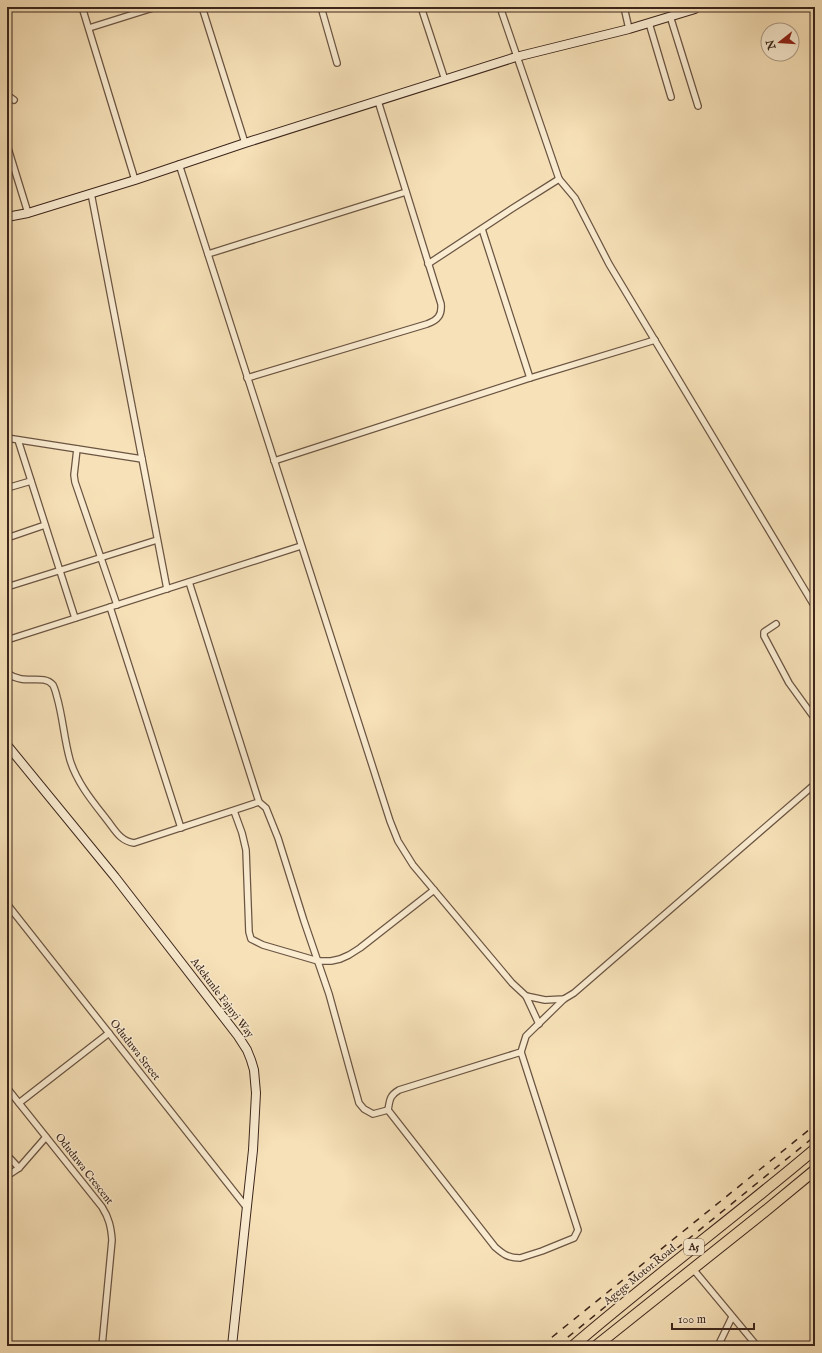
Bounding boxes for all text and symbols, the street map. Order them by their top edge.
north arrow [760,22,800,62]
text: N [763,38,780,52]
street label: Adekunle Fajuyi Way [187,954,257,1041]
street label: Oduduwa Street [107,1017,163,1084]
street label: Oduduwa Crescent [52,1130,116,1208]
road number: A5 [684,1239,704,1255]
street label: Agege Motor Road [600,1241,679,1309]
scale bar [672,1305,754,1331]
text: 100 m [678,1312,706,1327]

